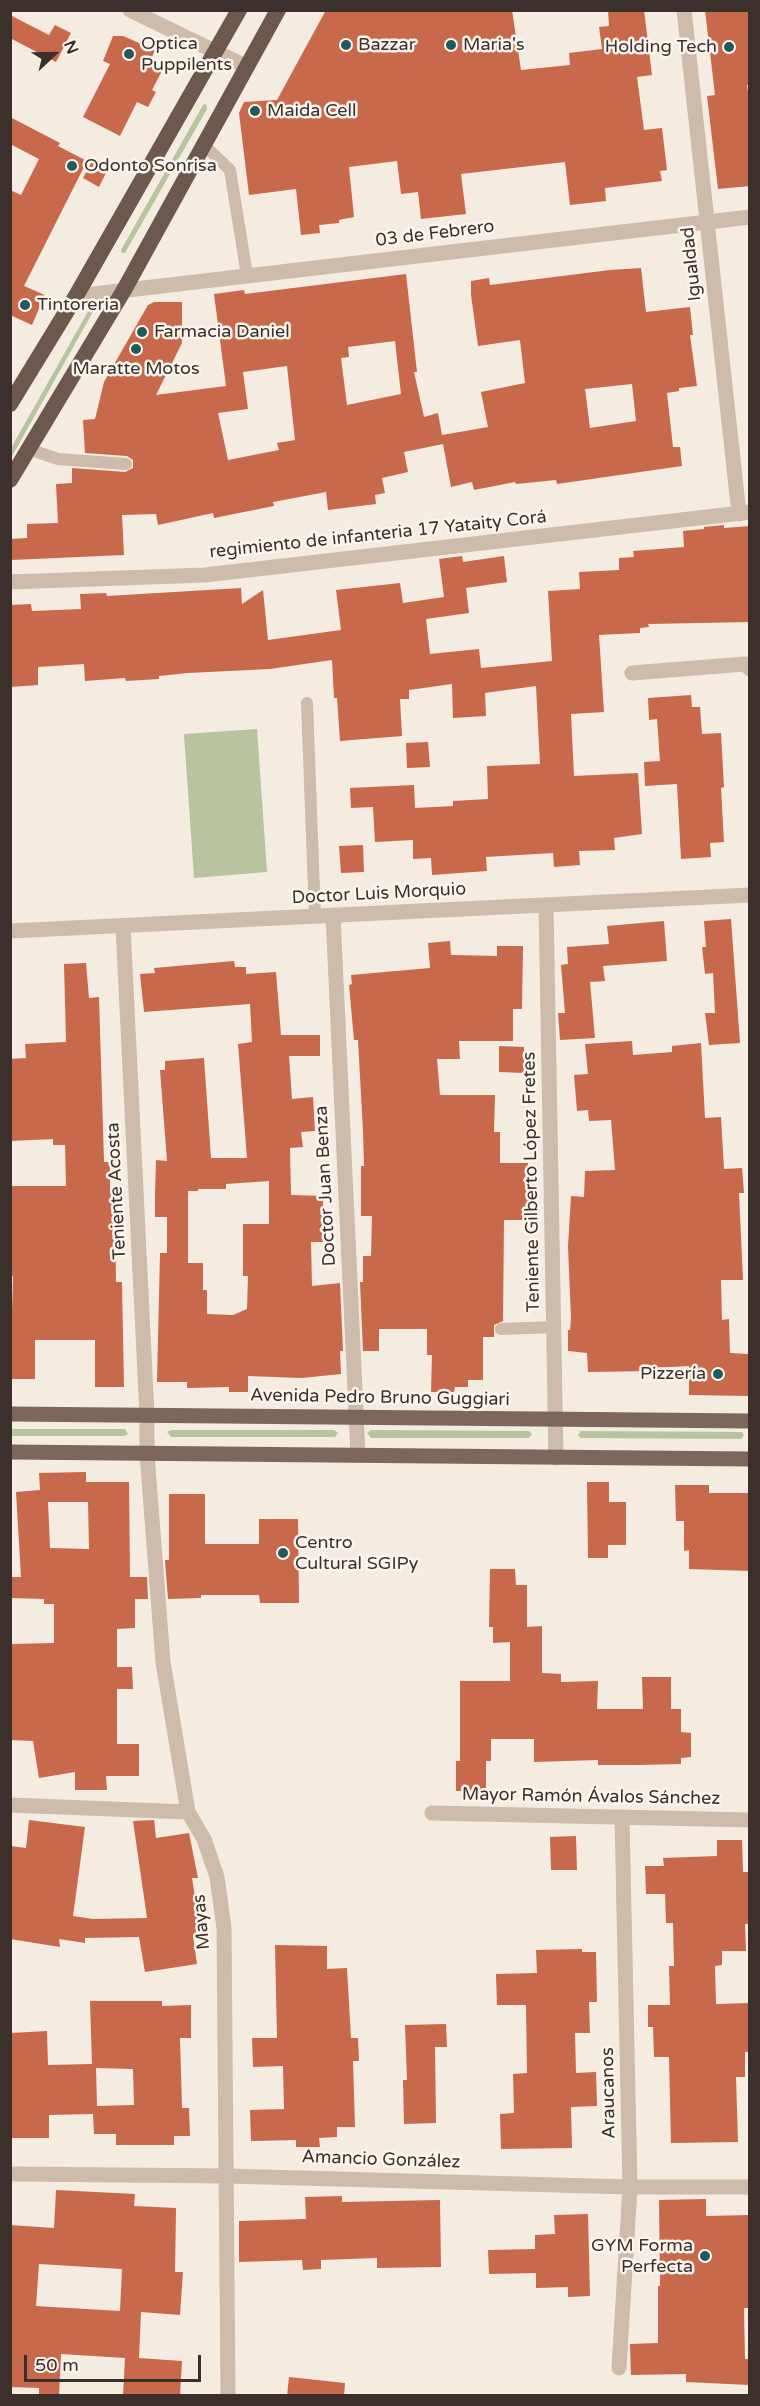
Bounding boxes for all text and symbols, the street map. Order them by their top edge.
north arrow [24,24,84,84]
place label: Optica Puppilents [141,33,232,76]
place label: Bazzar [358,34,416,56]
place label: Maria's [463,34,525,56]
place label: Holding Tech [605,36,717,58]
text: N [59,38,82,57]
marker: Bazzar [339,38,353,52]
marker: Maria's [444,38,458,52]
marker: Holding Tech [722,40,736,54]
marker: Optica Puppilents [122,47,136,61]
place label: Maida Cell [267,100,357,122]
marker: Maida Cell [248,104,262,118]
place label: Odonto Sonrisa [84,155,217,177]
marker: Odonto Sonrisa [65,159,79,173]
street label: 03 de Febrero [374,216,496,252]
street label: Igualdad [677,226,707,302]
place label: Tintoreria [37,294,119,316]
marker: Tintoreria [18,298,32,312]
place label: Farmacia Daniel [154,321,290,343]
marker: Farmacia Daniel [135,325,149,339]
marker: Maratte Motos [129,342,143,356]
place label: Maratte Motos [72,358,200,380]
street label: regimiento de infanteria 17 Yataity Corá [208,507,548,563]
street label: Doctor Luis Morquio [291,879,467,909]
street label: Teniente Gilberto López Fretes [519,1051,545,1313]
street label: Doctor Juan Benza [311,1105,341,1267]
street label: Teniente Acosta [103,1122,131,1260]
place label: Pizzería [640,1363,706,1385]
marker: Pizzería [711,1367,725,1381]
street label: Avenida Pedro Bruno Guggiari [250,1385,510,1411]
place label: Centro Cultural SGIPy [295,1532,418,1574]
marker: Centro Cultural SGIPy [276,1546,290,1560]
street label: Mayor Ramón Ávalos Sánchez [462,1784,720,1810]
street label: Mayas [189,1893,215,1951]
street label: Araucanos [597,2047,621,2139]
street label: Amancio González [301,2146,461,2174]
place label: GYM Forma Perfecta [591,2235,693,2278]
marker: GYM Forma Perfecta [698,2249,712,2263]
scale bar [27,2343,204,2381]
text: 50 m [35,2354,79,2376]

